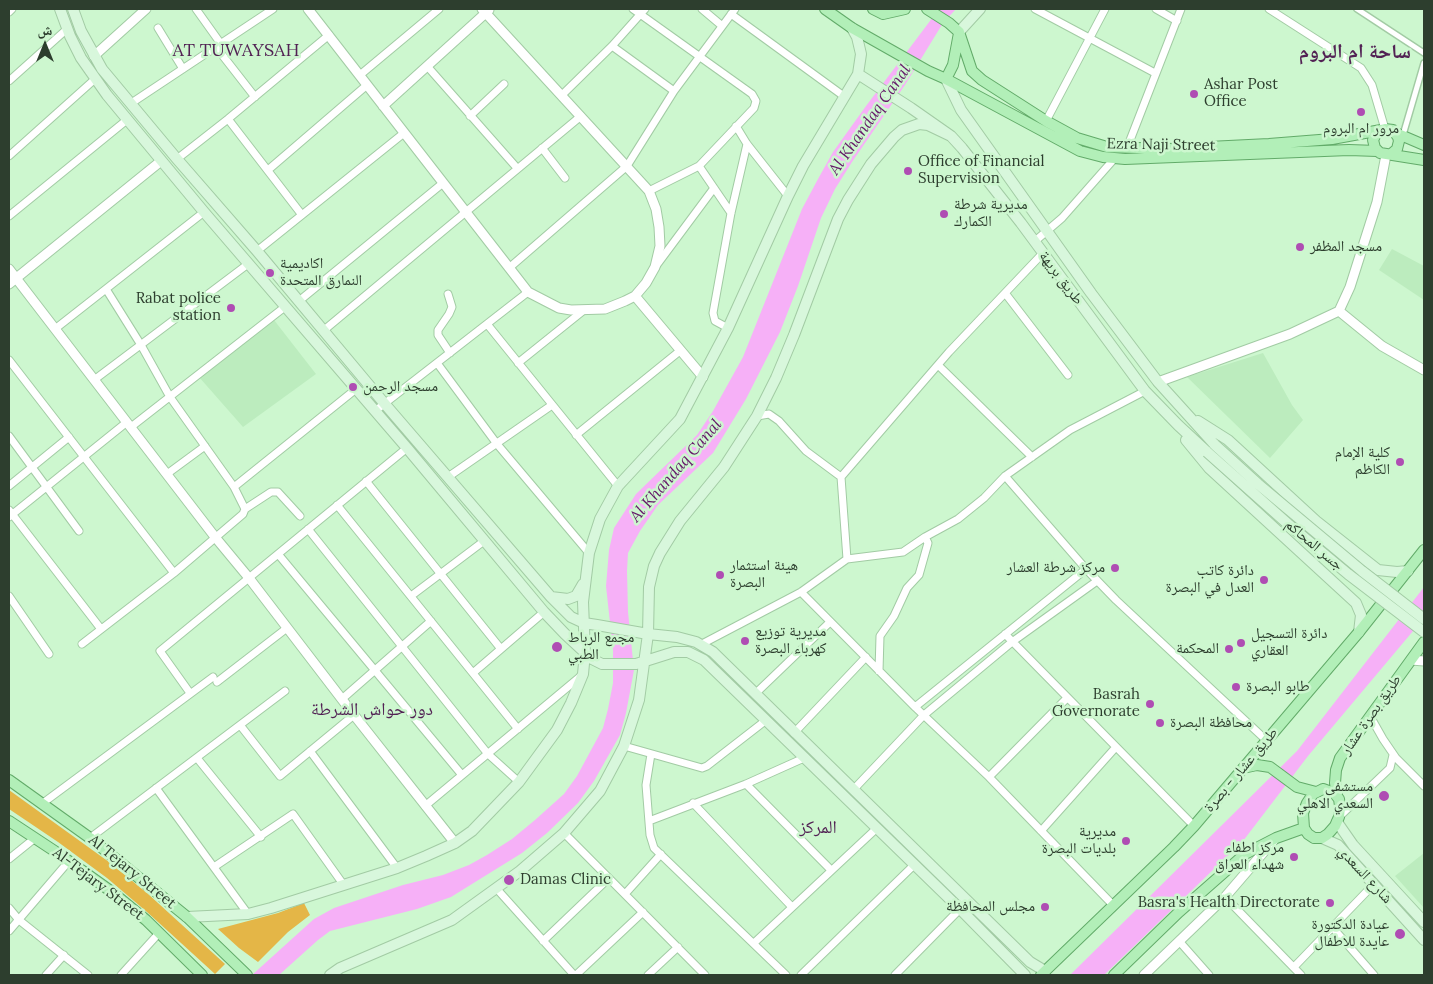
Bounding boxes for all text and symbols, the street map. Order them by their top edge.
north arrow [20,20,70,70]
text: ش [38,21,52,39]
district label: AT TUWAYSAH [166,40,306,62]
district label: ساحة ام البروم [1299,40,1411,64]
water label: Al Khandaq Canal [825,61,915,179]
place label: Ashar Post Office [1204,76,1278,111]
marker: Ashar Post Office [1188,88,1200,100]
marker: مرور ام البروم [1355,106,1367,118]
place label: مرور ام البروم [1323,120,1399,138]
street label: Ezra Naji Street [1107,135,1215,155]
place label: Office of Financial Supervision [918,153,1044,188]
marker: Office of Financial Supervision [902,165,914,177]
place label: مديرية شرطة الكمارك [954,196,1028,231]
marker: مديرية شرطة الكمارك [938,208,950,220]
place label: مسجد المظفر [1310,238,1382,256]
marker: مسجد المظفر [1294,241,1306,253]
street label: طريق بريهة [1035,248,1087,308]
place label: اكاديمية النمارق المتحدة [280,255,362,290]
marker: اكاديمية النمارق المتحدة [264,267,276,279]
place label: Rabat police station [136,290,221,325]
marker: Rabat police station [225,302,237,314]
place label: مسجد الرحمن [363,378,438,396]
marker: مسجد الرحمن [347,381,359,393]
water label: Al Khandaq Canal [626,416,726,526]
place label: كلية الإمام الكاظم [1335,444,1390,479]
marker: كلية الإمام الكاظم [1394,456,1406,468]
street label: جسر المحاكم [1281,515,1347,575]
place label: هيئة استثمار البصرة [730,557,798,592]
place label: مركز شرطة العشار [1007,559,1105,577]
marker: مركز شرطة العشار [1109,562,1121,574]
place label: دائرة كاتب العدل في البصرة [1166,562,1254,597]
marker: هيئة استثمار البصرة [714,569,726,581]
marker: دائرة كاتب العدل في البصرة [1258,574,1270,586]
place label: مديرية توزيع كهرباء البصرة [755,623,826,658]
place label: دائرة التسجيل العقاري [1251,625,1327,660]
place label: مجمع الرباط الطبي [568,629,634,664]
marker: مديرية توزيع كهرباء البصرة [739,635,751,647]
marker: دائرة التسجيل العقاري [1235,637,1247,649]
marker: مجمع الرباط الطبي [550,640,564,654]
place label: المحكمة [1176,640,1219,658]
marker: المحكمة [1223,643,1235,655]
street label: طريق بصرة عشار [1337,671,1405,759]
place label: طابو البصرة [1246,678,1310,696]
marker: طابو البصرة [1230,681,1242,693]
place label: Basrah Governorate [1052,686,1140,721]
marker: Basrah Governorate [1144,698,1156,710]
district label: دور حواش الشرطة [311,699,433,721]
place label: محافظة البصرة [1170,714,1252,732]
marker: محافظة البصرة [1154,717,1166,729]
street label: طريق عشار - بصرة [1200,724,1282,816]
place label: مستشفى السعدي الاهلي [1297,778,1373,813]
marker: مستشفى السعدي الاهلي [1377,789,1391,803]
district label: المركز [799,817,837,839]
place label: مديرية بلديات البصرة [1042,823,1116,858]
street label: Al Tejary Street [85,831,179,913]
marker: مديرية بلديات البصرة [1120,835,1132,847]
place label: مركز اطفاء شهداء العراق [1215,839,1284,874]
street label: شارع السعدي [1334,843,1396,907]
street label: Al-Tejary Street [49,844,147,924]
marker: مركز اطفاء شهداء العراق [1288,851,1300,863]
place label: Damas Clinic [520,871,611,889]
marker: Damas Clinic [502,873,516,887]
place label: Basra's Health Directorate [1138,894,1320,912]
marker: Basra's Health Directorate [1324,897,1336,909]
place label: مجلس المحافظة [946,898,1035,916]
marker: مجلس المحافظة [1039,901,1051,913]
place label: عيادة الدكتورة عايدة للاطفال [1312,916,1389,951]
marker: عيادة الدكتورة عايدة للاطفال [1393,927,1407,941]

